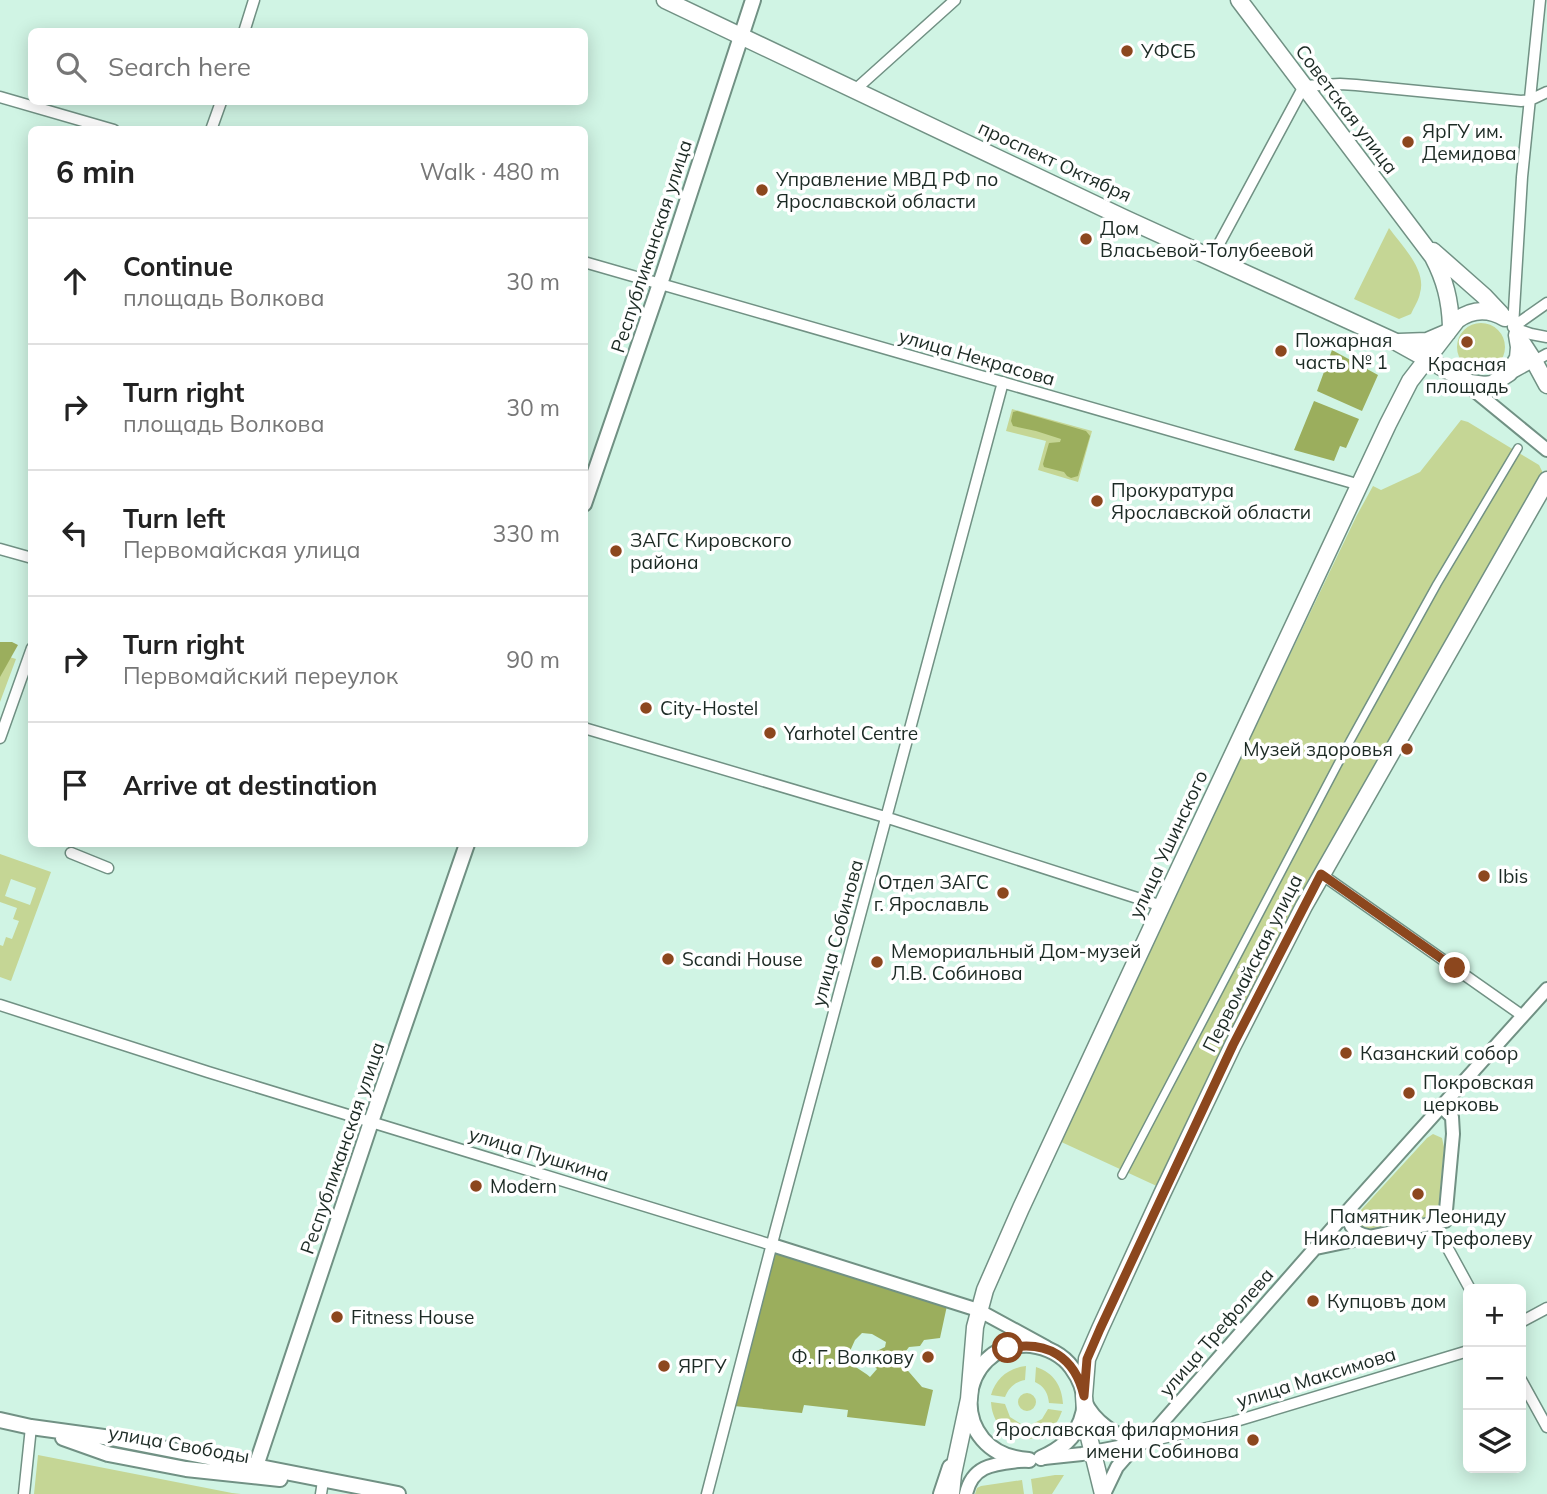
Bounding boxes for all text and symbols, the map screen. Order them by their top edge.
search box [28,28,588,105]
place label: УФСБ [1140,39,1196,63]
street label: Советская улица [1291,40,1403,178]
marker: УФСБ [1119,43,1135,59]
icon: search [52,48,90,86]
text: Search here [108,50,251,83]
street label: проспект Октября [975,115,1135,207]
place label: ЯрГУ им. Демидова [1422,119,1517,165]
marker: ЯрГУ им. Демидова [1400,134,1416,150]
street label: Республиканская улица [605,137,697,355]
text: 6 min [56,153,135,191]
text: Walk · 480 m [420,157,560,186]
place label: Управление МВД РФ по Ярославской области [775,167,998,213]
marker: Управление МВД РФ по Ярославской области [754,182,770,198]
place label: Дом Власьевой-Толубеевой [1100,216,1314,262]
marker: Дом Власьевой-Толубеевой [1078,231,1094,247]
text: Continue [123,250,233,283]
icon: ahead [56,262,94,300]
text: 30 m [506,267,560,296]
text: площадь Волкова [123,283,324,312]
street label: улица Некрасова [896,323,1058,391]
place label: Пожарная часть № 1 [1295,328,1393,374]
marker: Красная площадь [1459,334,1475,350]
marker: Пожарная часть № 1 [1273,343,1289,359]
place label: Красная площадь [1425,352,1509,398]
text: Turn right [123,376,244,409]
icon: right [56,388,94,426]
text: 30 m [506,393,560,422]
text: площадь Волкова [123,409,324,438]
place label: Прокуратура Ярославской области [1111,478,1311,524]
marker: Прокуратура Ярославской области [1089,493,1105,509]
text: Turn left [123,502,225,535]
icon: left [56,514,94,552]
text: 330 m [492,519,560,548]
place label: ЗАГС Кировского района [630,528,792,574]
text: Первомайская улица [123,535,360,564]
marker: ЗАГС Кировского района [608,543,624,559]
text: Turn right [123,628,244,661]
icon: right [56,640,94,678]
text: 90 m [506,645,560,674]
text: Первомайский переулок [123,661,398,690]
place label: City-Hostel [660,696,758,720]
marker: City-Hostel [638,700,654,716]
place label: Yarhotel Centre [783,721,918,745]
marker: Yarhotel Centre [762,725,778,741]
place label: Музей здоровья [1243,737,1393,761]
marker: Музей здоровья [1399,741,1415,757]
icon: arrive [56,766,94,804]
street label: улица Ушинского [1123,766,1213,922]
text: Arrive at destination [123,769,378,802]
street label: улица Собинова [806,857,868,1009]
place label: Ibis [1498,864,1528,888]
marker: Ibis [1476,868,1492,884]
place label: Отдел ЗАГС г. Ярославль [874,870,989,916]
street label: Первомайская улица [1197,870,1307,1056]
marker: Отдел ЗАГС г. Ярославль [995,885,1011,901]
place label: Мемориальный Дом-музей Л.В. Собинова [891,939,1141,985]
place label: Scandi House [682,947,803,971]
marker: Scandi House [660,951,676,967]
route end [1439,952,1470,983]
marker: Мемориальный Дом-музей Л.В. Собинова [869,954,885,970]
street label: Республиканская улица [294,1039,390,1257]
place label: Казанский собор [1360,1041,1518,1065]
marker: Казанский собор [1338,1045,1354,1061]
place label: Покровская церковь [1423,1070,1534,1116]
marker: Покровская церковь [1401,1085,1417,1101]
street label: улица Пушкина [466,1121,612,1187]
place label: Modern [490,1174,557,1198]
marker: Modern [468,1178,484,1194]
marker: Памятник Леониду Николаевичу Трефолеву [1410,1186,1426,1202]
place label: Памятник Леониду Николаевичу Трефолеву [1303,1204,1533,1250]
street label: улица Трефолева [1154,1263,1278,1401]
map controls [1463,1284,1526,1473]
button: + [1463,1284,1526,1347]
place label: Купцовъ дом [1327,1289,1446,1313]
marker: Купцовъ дом [1305,1293,1321,1309]
place label: Fitness House [351,1305,474,1329]
marker: Fitness House [329,1309,345,1325]
route start [992,1332,1023,1363]
street label: улица Максимова [1233,1341,1399,1413]
place label: Ф. Г. Волкову [791,1345,914,1369]
button: − [1463,1347,1526,1410]
marker: Ф. Г. Волкову [920,1349,936,1365]
place label: ЯРГУ [678,1354,727,1378]
marker: ЯРГУ [656,1358,672,1374]
button: layers [1463,1410,1526,1473]
place label: Ярославская филармония имени Собинова [995,1417,1239,1463]
street label: улица Свободы [107,1420,251,1468]
marker: Ярославская филармония имени Собинова [1245,1432,1261,1448]

